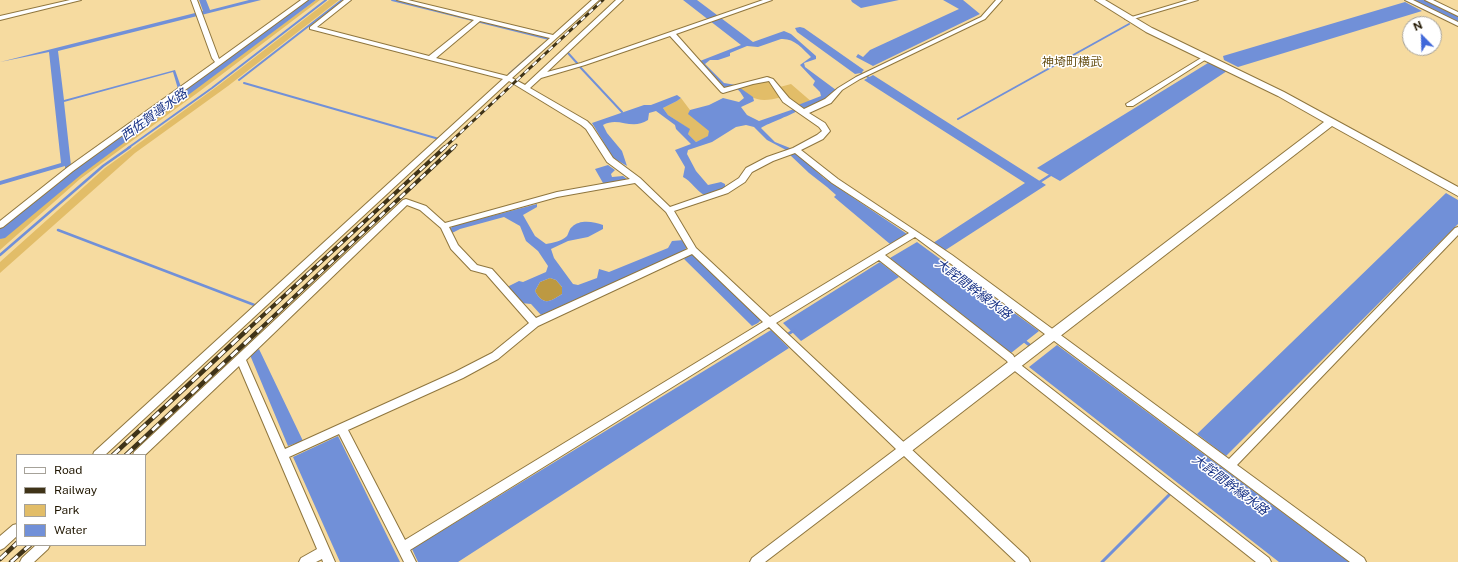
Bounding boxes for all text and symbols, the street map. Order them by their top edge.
north arrow [1402,16,1442,56]
text: N [1411,19,1424,33]
district label: 神埼町横武 [1042,55,1102,69]
water label: 西佐賀導水路 [118,86,190,144]
water label: 大詫間幹線水路 [932,255,1014,323]
water label: 大詫間幹線水路 [1189,451,1271,519]
legend [16,454,146,546]
text: Road [54,463,82,477]
text: Railway [54,483,97,497]
text: Park [54,503,80,517]
text: Water [54,523,87,537]

